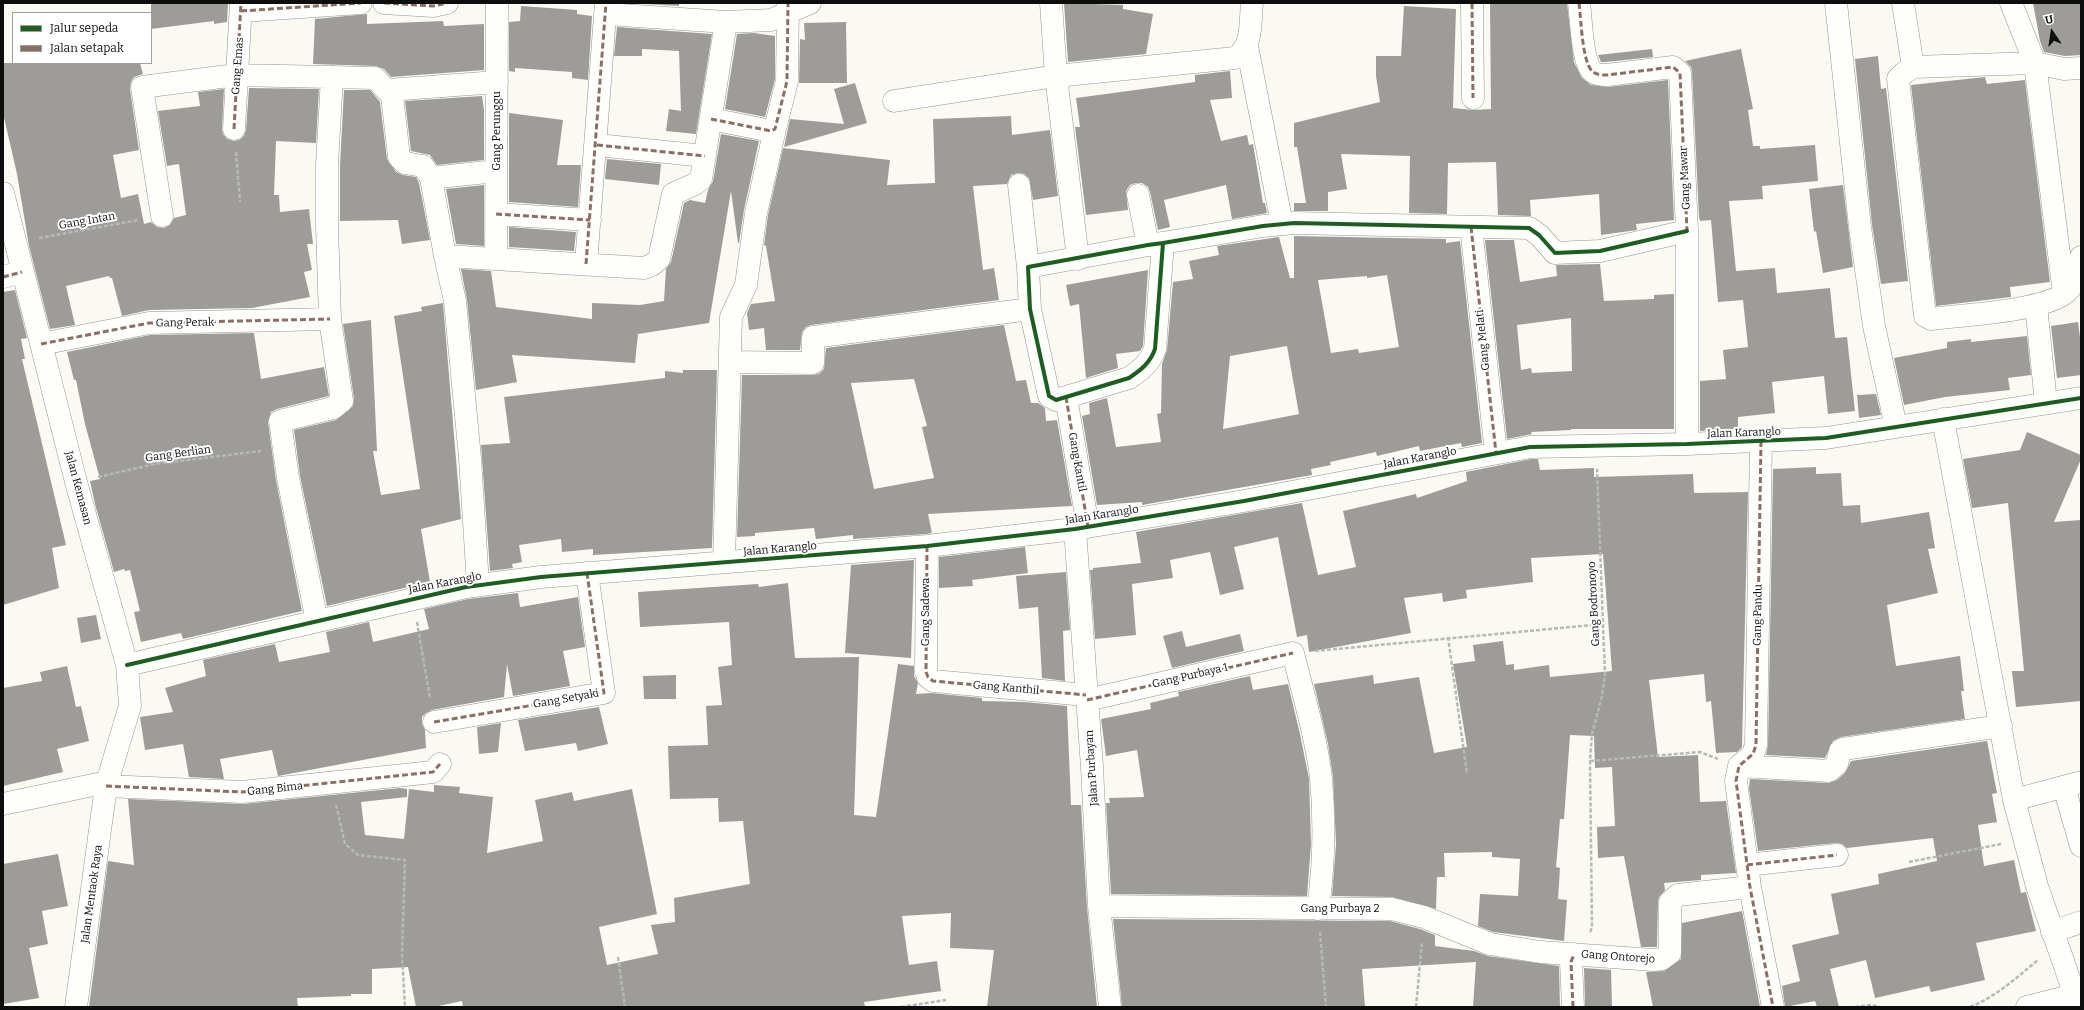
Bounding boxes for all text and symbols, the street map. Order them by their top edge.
legend [12,12,152,64]
north arrow [2032,12,2072,52]
text: U [2044,13,2055,27]
text: Jalur sepeda [50,21,118,35]
street label: Gang Emas [229,37,247,95]
text: Jalan setapak [50,41,124,55]
street label: Gang Perunggu [490,91,504,171]
street label: Gang Mawar [1677,146,1693,210]
street label: Gang Intan [58,210,116,232]
street label: Gang Melati [1473,309,1493,371]
street label: Gang Perak [156,316,214,330]
street label: Jalan Karanglo [1707,425,1781,441]
street label: Gang Kantil [1065,431,1089,493]
street label: Gang Berlian [144,443,212,465]
street label: Jalan Karanglo [1382,444,1458,472]
street label: Jalan Kemasan [62,450,94,526]
street label: Jalan Karanglo [1064,503,1140,527]
street label: Jalan Karanglo [743,539,817,559]
street label: Gang Bodronoyo [1585,561,1603,647]
street label: Jalan Karanglo [407,569,483,597]
street label: Gang Sadewa [919,578,933,646]
street label: Gang Pandu [1751,584,1765,646]
street label: Gang Purbaya 1 [1151,661,1229,691]
street label: Gang Kanthil [972,679,1040,697]
street label: Gang Setyaki [532,687,600,711]
street label: Jalan Purbayan [1083,730,1101,806]
street label: Gang Bima [246,780,304,798]
street label: Jalan Mentaok Raya [79,844,105,944]
street label: Gang Purbaya 2 [1300,902,1380,916]
street label: Gang Ontorejo [1581,948,1655,966]

